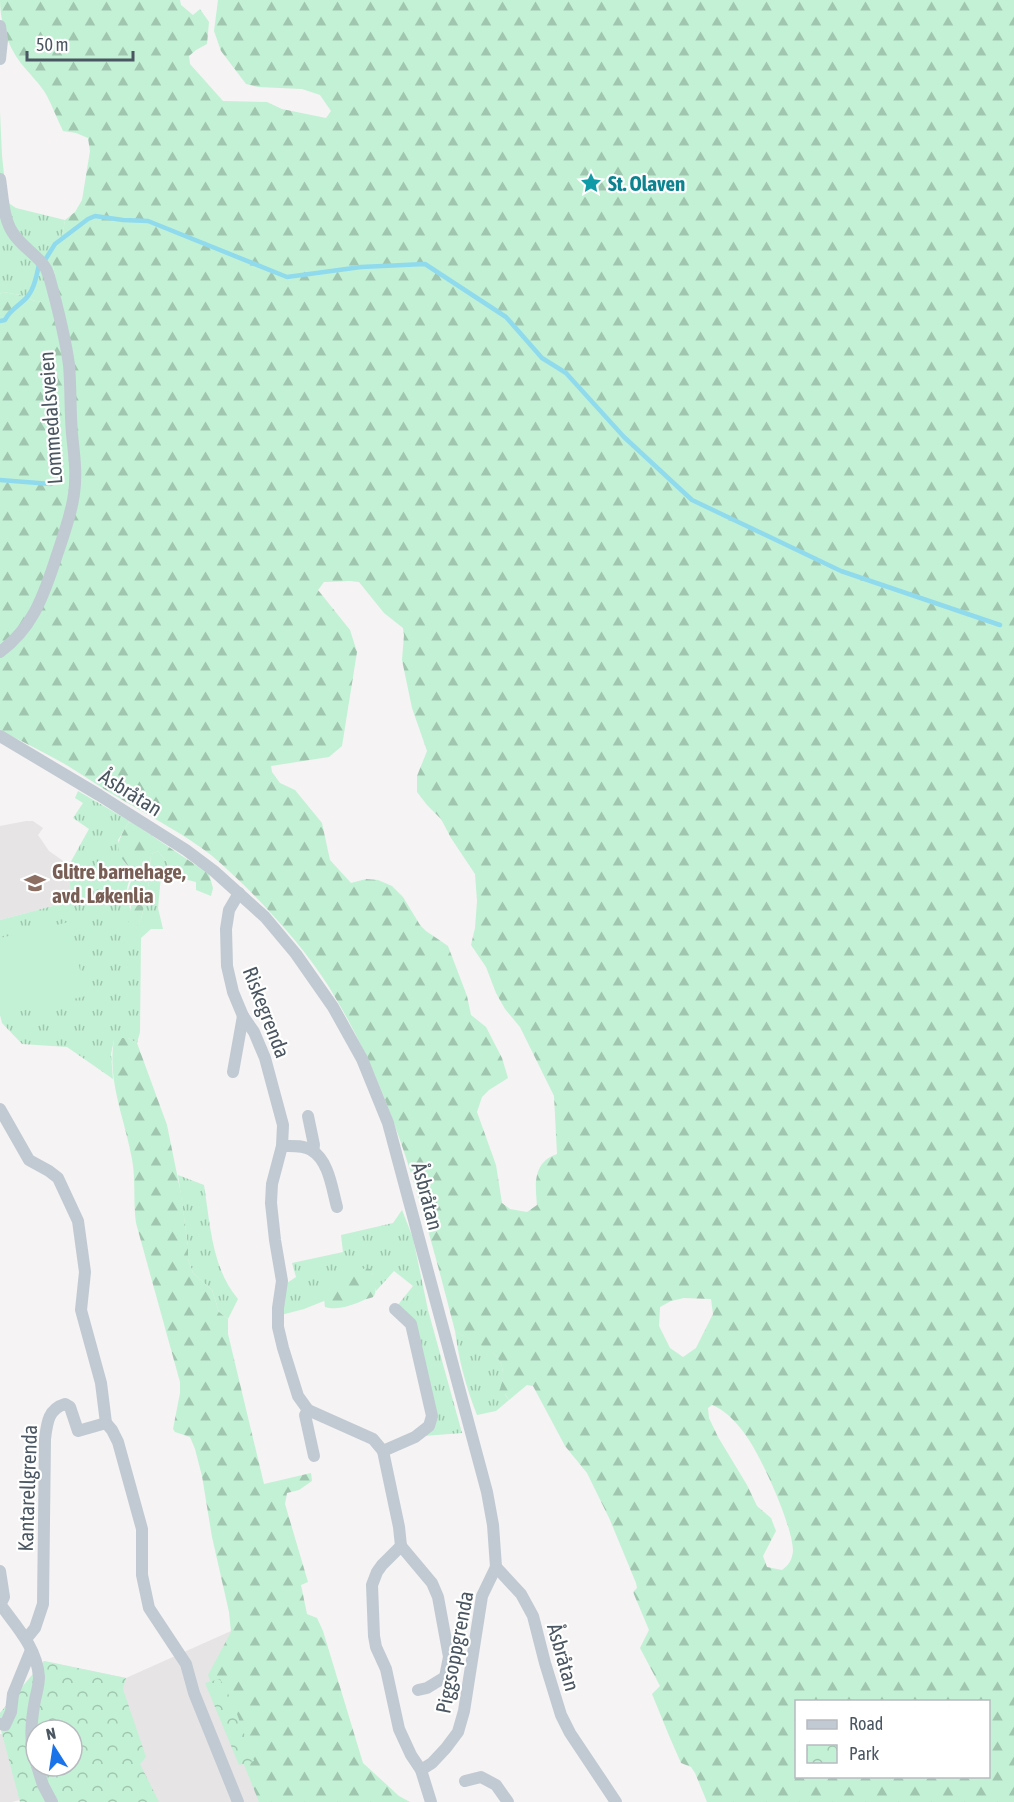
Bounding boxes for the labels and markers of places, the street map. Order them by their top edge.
place icon: St. Olaven [579,171,603,195]
place label: St. Olaven [608,171,685,195]
place label: Glitre barnehage, avd. Løkenlia [52,859,186,907]
school or university icon: Glitre barnehage, avd. Løkenlia [23,871,47,895]

